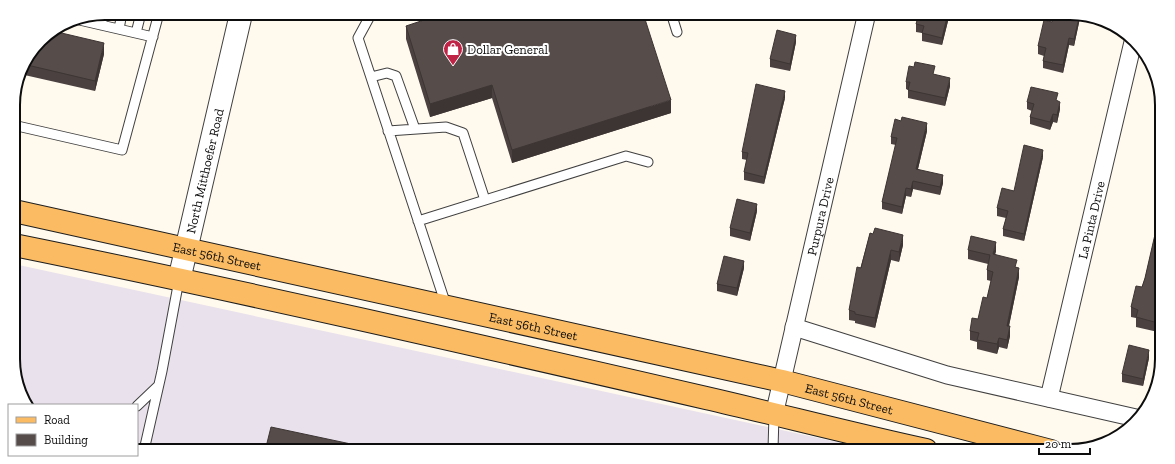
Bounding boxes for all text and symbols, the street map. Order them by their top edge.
shop icon: Dollar General [442,38,464,66]
place label: Dollar General [467,42,549,57]
street label: North Mitthoefer Road [183,107,226,235]
street label: Purpura Drive [804,176,836,257]
street label: La Pinta Drive [1075,179,1107,260]
street label: East 56th Street [171,239,263,273]
street label: East 56th Street [488,309,579,343]
street label: East 56th Street [804,380,895,417]
legend [8,404,138,456]
text: Road [44,413,70,427]
scale bar [1039,430,1090,456]
text: Building [44,433,88,447]
text: 20 m [1045,437,1072,451]

